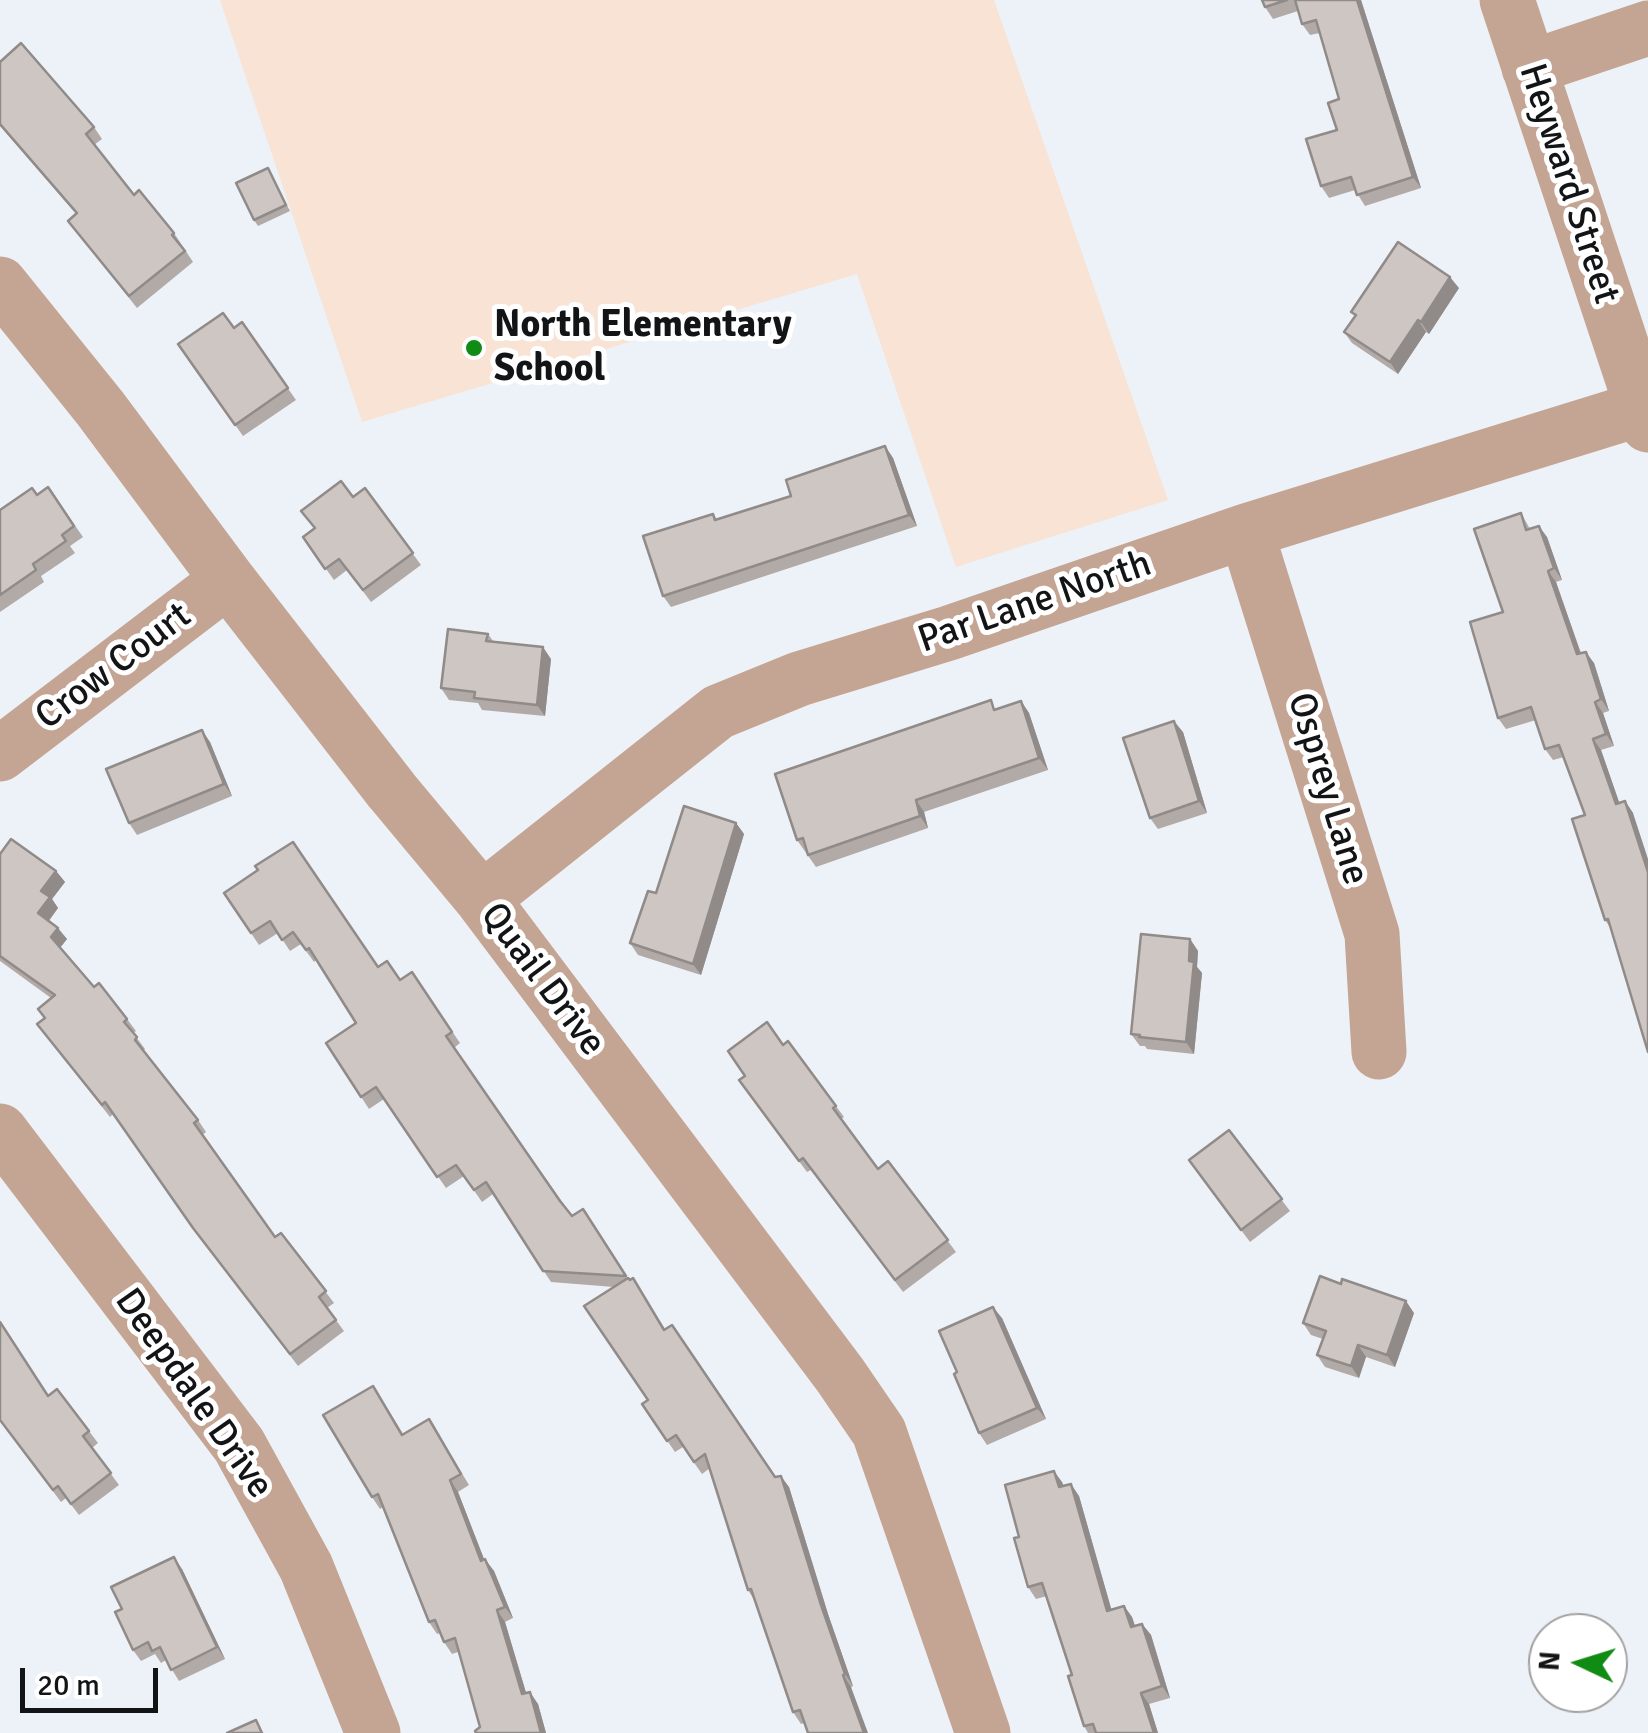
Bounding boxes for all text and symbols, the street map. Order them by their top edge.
street label: Heyward Street [1508,58,1628,310]
place label: North Elementary School [494,303,792,392]
marker: North Elementary School [463,337,485,359]
street label: Par Lane North [912,542,1158,664]
street label: Crow Court [27,594,201,740]
street label: Osprey Lane [1276,688,1378,890]
street label: Quail Drive [470,895,614,1065]
street label: Deepdale Drive [104,1280,282,1508]
north arrow [1528,1613,1628,1713]
scale bar [25,1648,162,1710]
text: N [1532,1650,1568,1672]
text: 20 m [37,1667,100,1704]

